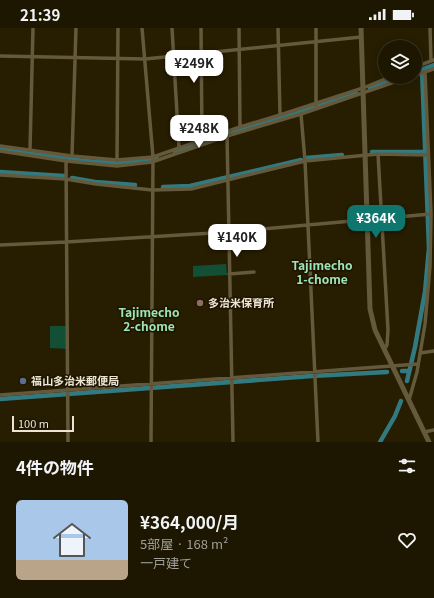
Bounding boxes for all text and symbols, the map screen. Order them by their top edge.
text: 21:39 [20,4,60,25]
map controls [378,40,422,84]
button: layers [378,40,422,84]
pin: ¥249K [166,50,222,84]
text: ¥249K [174,53,214,72]
pin: ¥248K [171,115,227,149]
text: ¥248K [179,118,219,137]
pin: ¥364K [348,205,404,239]
text: ¥364K [356,208,396,227]
pin: ¥140K [209,224,265,258]
text: ¥140K [217,227,257,246]
district label: Tajimecho 1-chome [291,256,353,287]
place label: 多治米保育所 [208,294,274,310]
marker: 多治米保育所 [195,298,205,308]
district label: Tajimecho 2-chome [118,303,180,334]
place label: 福山多治米郵便局 [31,372,119,388]
marker: 福山多治米郵便局 [18,376,28,386]
scale bar [12,414,74,433]
text: 100 m [18,415,49,431]
text: 4件の物件 [16,454,94,479]
icon: filters [396,455,418,477]
text: ¥364,000/月 [140,509,239,534]
icon: home [48,516,96,564]
icon: heart [396,529,418,551]
text: 5部屋 · 168 m² [140,534,228,553]
text: 一戸建て [140,553,192,572]

